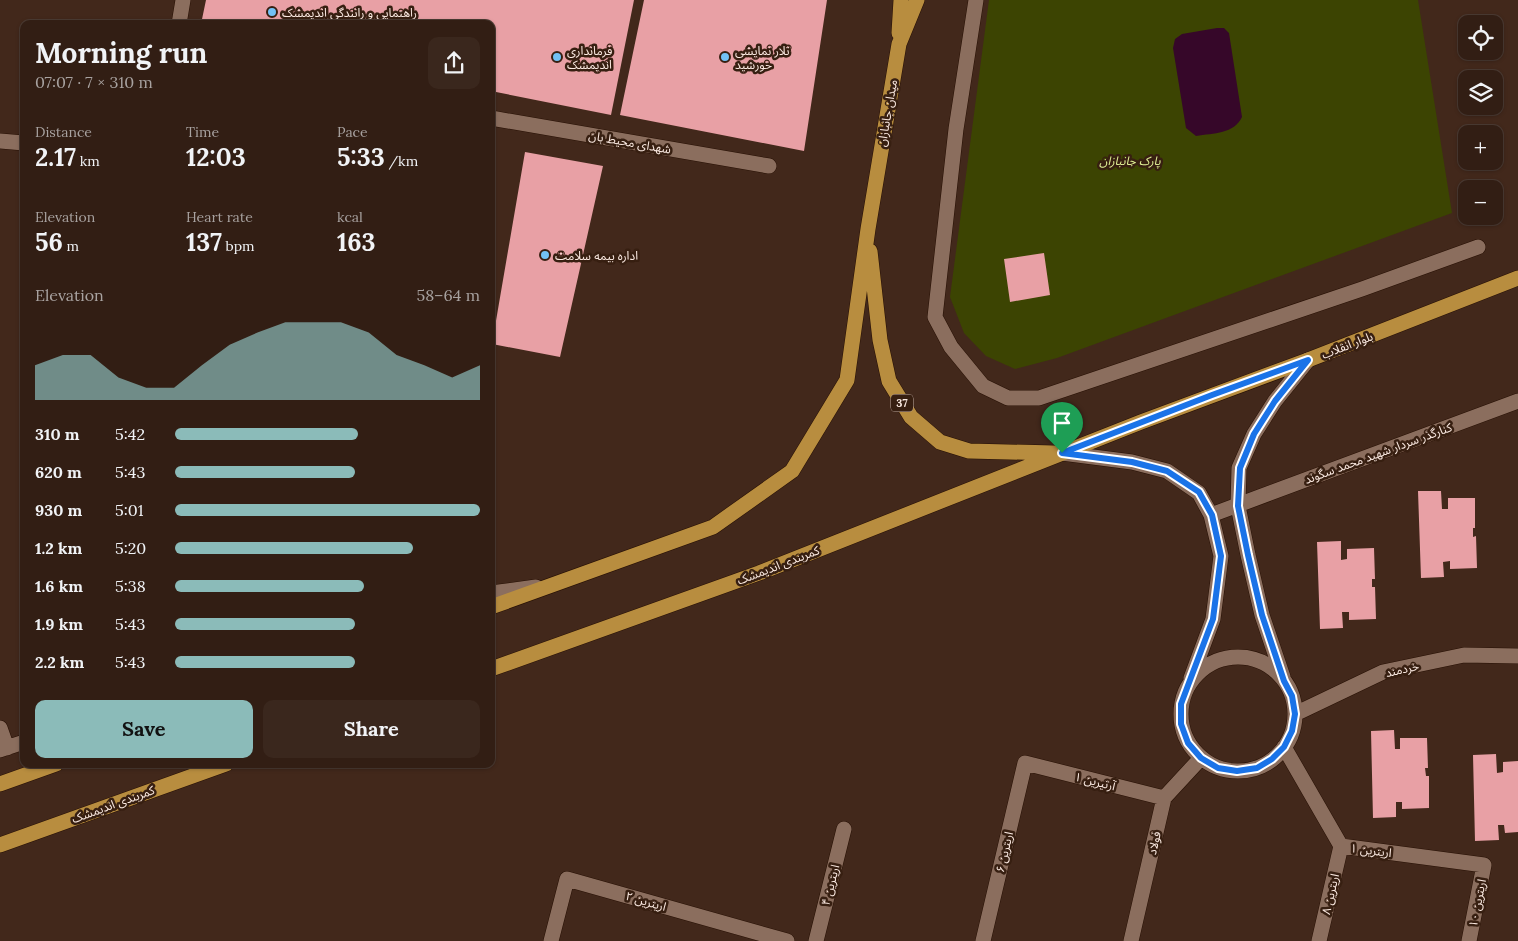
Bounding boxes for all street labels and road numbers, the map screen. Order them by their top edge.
street label: میدان جانبازان [874,78,900,148]
street label: شهدای محیط بان [588,127,672,157]
street label: بلوار انقلاب [1319,328,1375,362]
road number: 37 [891,394,913,412]
street label: کنارگذر سردار شهید محمد سگوند [1302,419,1455,487]
street label: کمربندی اندیمشک [735,542,822,588]
street label: خردمند [1384,658,1420,680]
street label: آرتیرین ۱ [1073,769,1118,793]
street label: کمربندی اندیمشک [69,782,158,826]
street label: اریترین ۶ [992,830,1016,874]
street label: فولاد [1144,830,1164,856]
street label: اریترین ۱ [1349,840,1393,860]
street label: اریترین ۴ [818,863,842,907]
street label: اریترین ۸ [1318,872,1342,916]
street label: اریترین ۱۰ [1465,878,1489,928]
street label: اریترین ۲ [624,888,668,914]

